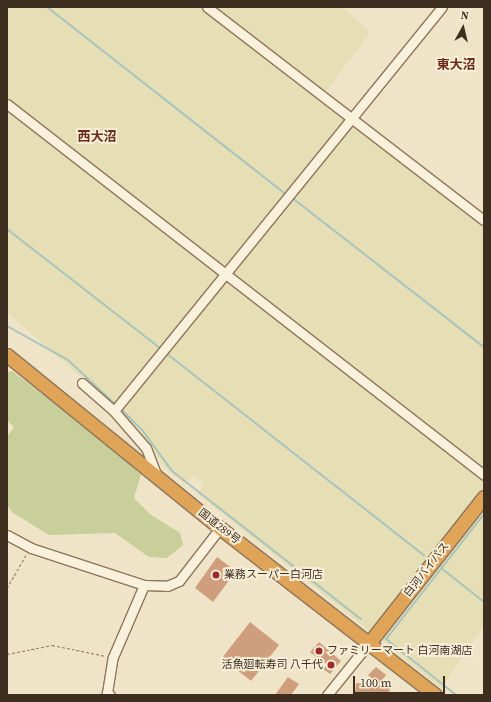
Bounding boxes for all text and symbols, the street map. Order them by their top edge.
north arrow [443,8,483,48]
text: N [460,8,470,24]
district label: 東大沼 [437,57,475,73]
district label: 西大沼 [78,129,116,145]
street label: 国道289号 [195,507,243,547]
street label: 白河バイパス [401,540,453,600]
place label: 業務スーパー白河店 [224,568,323,582]
marker: 業務スーパー白河店 [211,570,221,580]
place label: ファミリーマート 白河南湖店 [327,644,473,658]
marker: ファミリーマート 白河南湖店 [314,646,324,656]
place label: 活魚廻転寿司 八千代 [221,658,323,672]
marker: 活魚廻転寿司 八千代 [326,660,336,670]
scale bar [355,668,447,694]
text: 100 m [360,675,392,691]

